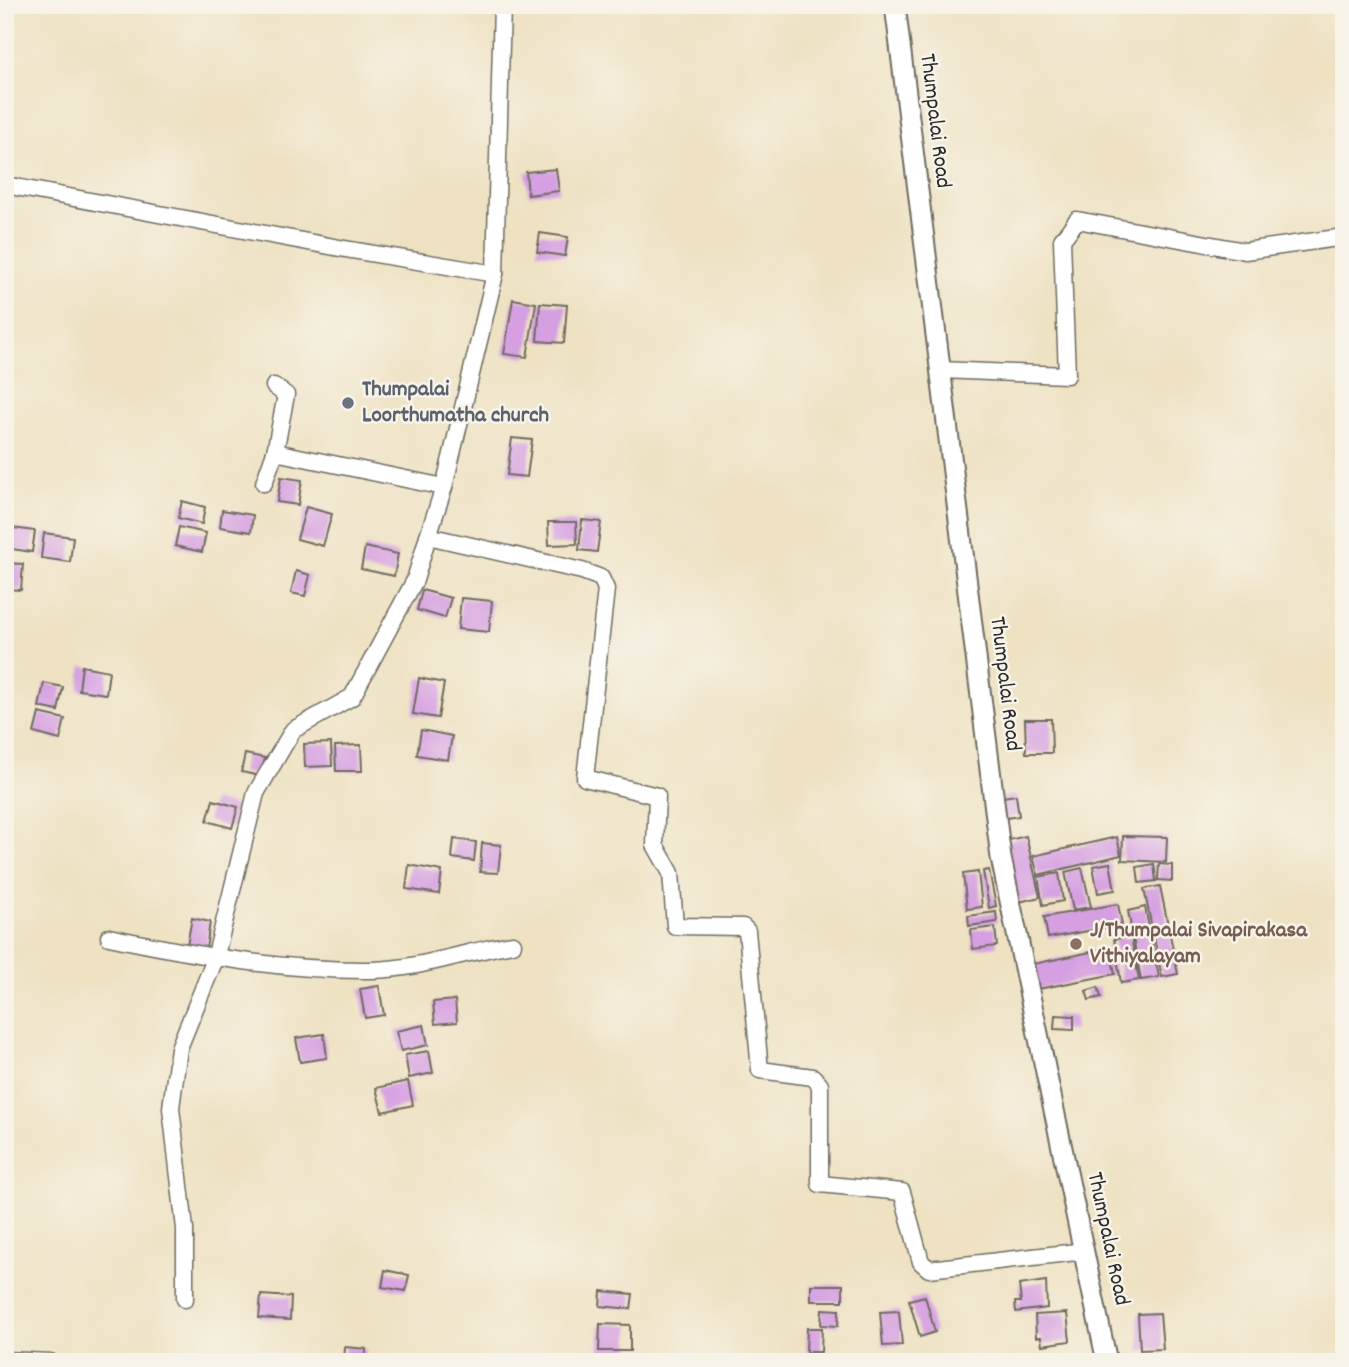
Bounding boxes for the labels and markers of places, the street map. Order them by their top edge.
place label: Thumpalai Loorthumatha church [362,374,549,433]
marker: Thumpalai Loorthumatha church [340,395,356,411]
place label: J/Thumpalai Sivapirakasa Vithiyalayam [1090,915,1308,974]
marker: J/Thumpalai Sivapirakasa Vithiyalayam [1068,936,1084,952]

